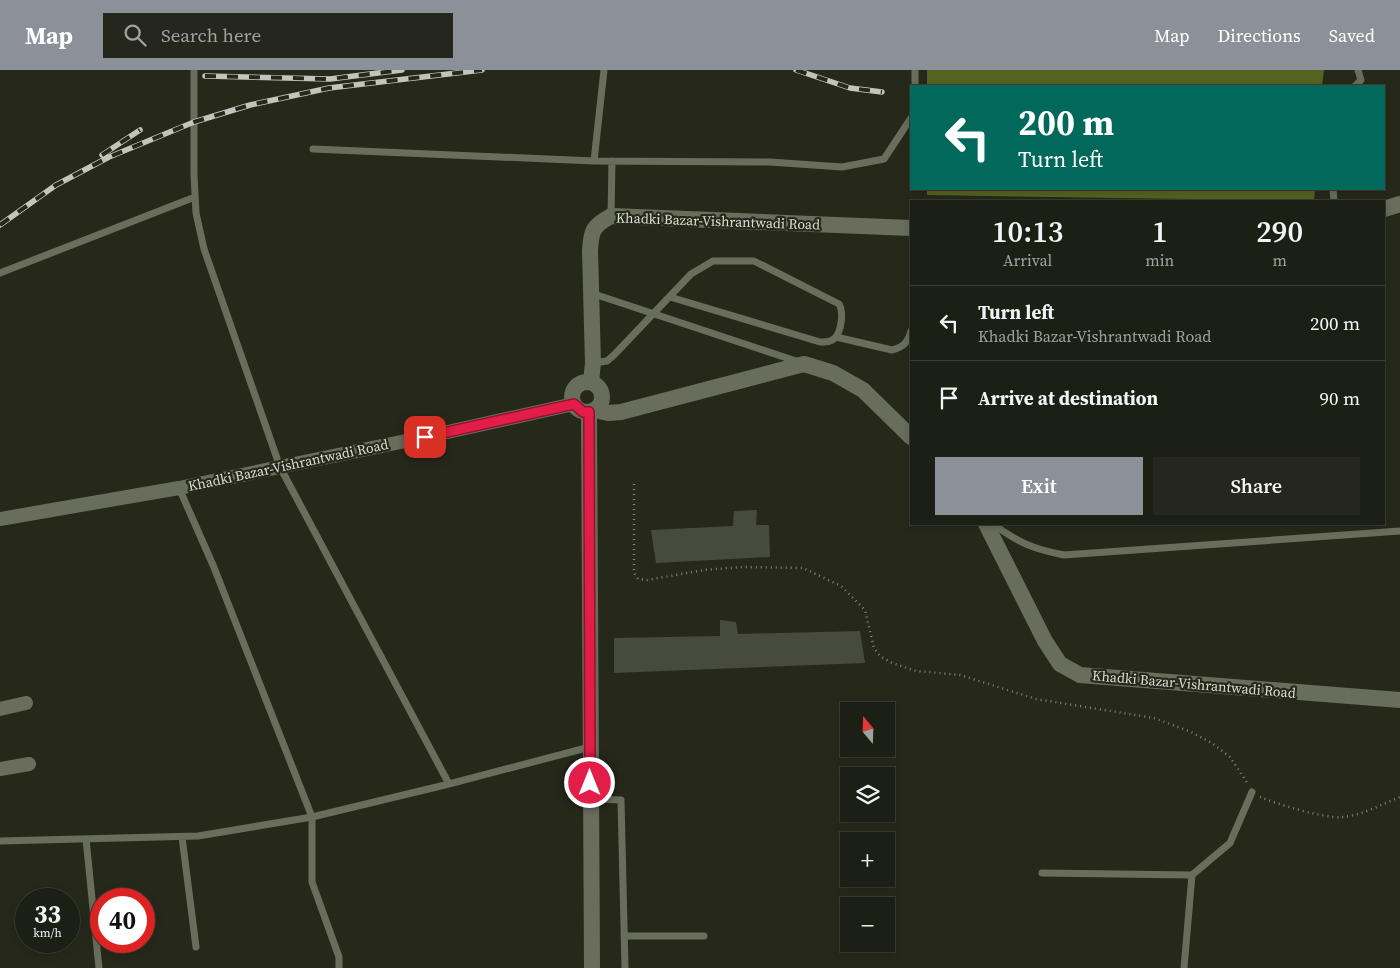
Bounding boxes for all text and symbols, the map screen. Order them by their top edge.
search box [103,13,453,58]
text: Map [25,19,73,52]
icon: search [121,21,149,49]
text: Search here [161,22,261,48]
text: Map [1154,23,1190,48]
text: Directions [1218,23,1301,48]
text: Saved [1329,23,1375,48]
text: 200 m [1018,99,1114,147]
icon: left [935,105,1000,170]
text: Turn left [1018,144,1103,174]
street label: Khadki Bazar-Vishrantwadi Road [616,207,820,235]
text: 10:13 [992,211,1063,252]
text: 1 [1152,211,1168,252]
text: 290 [1256,211,1303,252]
text: Arrival [1003,249,1052,271]
text: min [1145,249,1174,271]
text: m [1272,249,1287,271]
text: Turn left [978,299,1054,325]
icon: left [935,309,963,337]
text: 200 m [1310,310,1360,336]
text: Khadki Bazar-Vishrantwadi Road [978,325,1211,347]
icon: arrive [935,384,963,412]
text: Arrive at destination [978,385,1158,411]
text: 90 m [1319,385,1360,411]
pin [404,416,446,458]
icon: arrive [411,423,439,451]
street label: Khadki Bazar-Vishrantwadi Road [186,434,390,496]
button: Exit [935,457,1143,515]
button: Share [1153,457,1360,515]
street label: Khadki Bazar-Vishrantwadi Road [1091,665,1297,703]
north arrow [840,702,895,758]
map controls [840,702,895,952]
position arrow [563,756,615,808]
button: layers [840,767,895,822]
button: + [840,832,895,887]
speed limit sign: 40 [90,888,155,953]
text: 33 [34,897,61,931]
button: − [840,897,895,952]
text: km/h [33,925,62,941]

